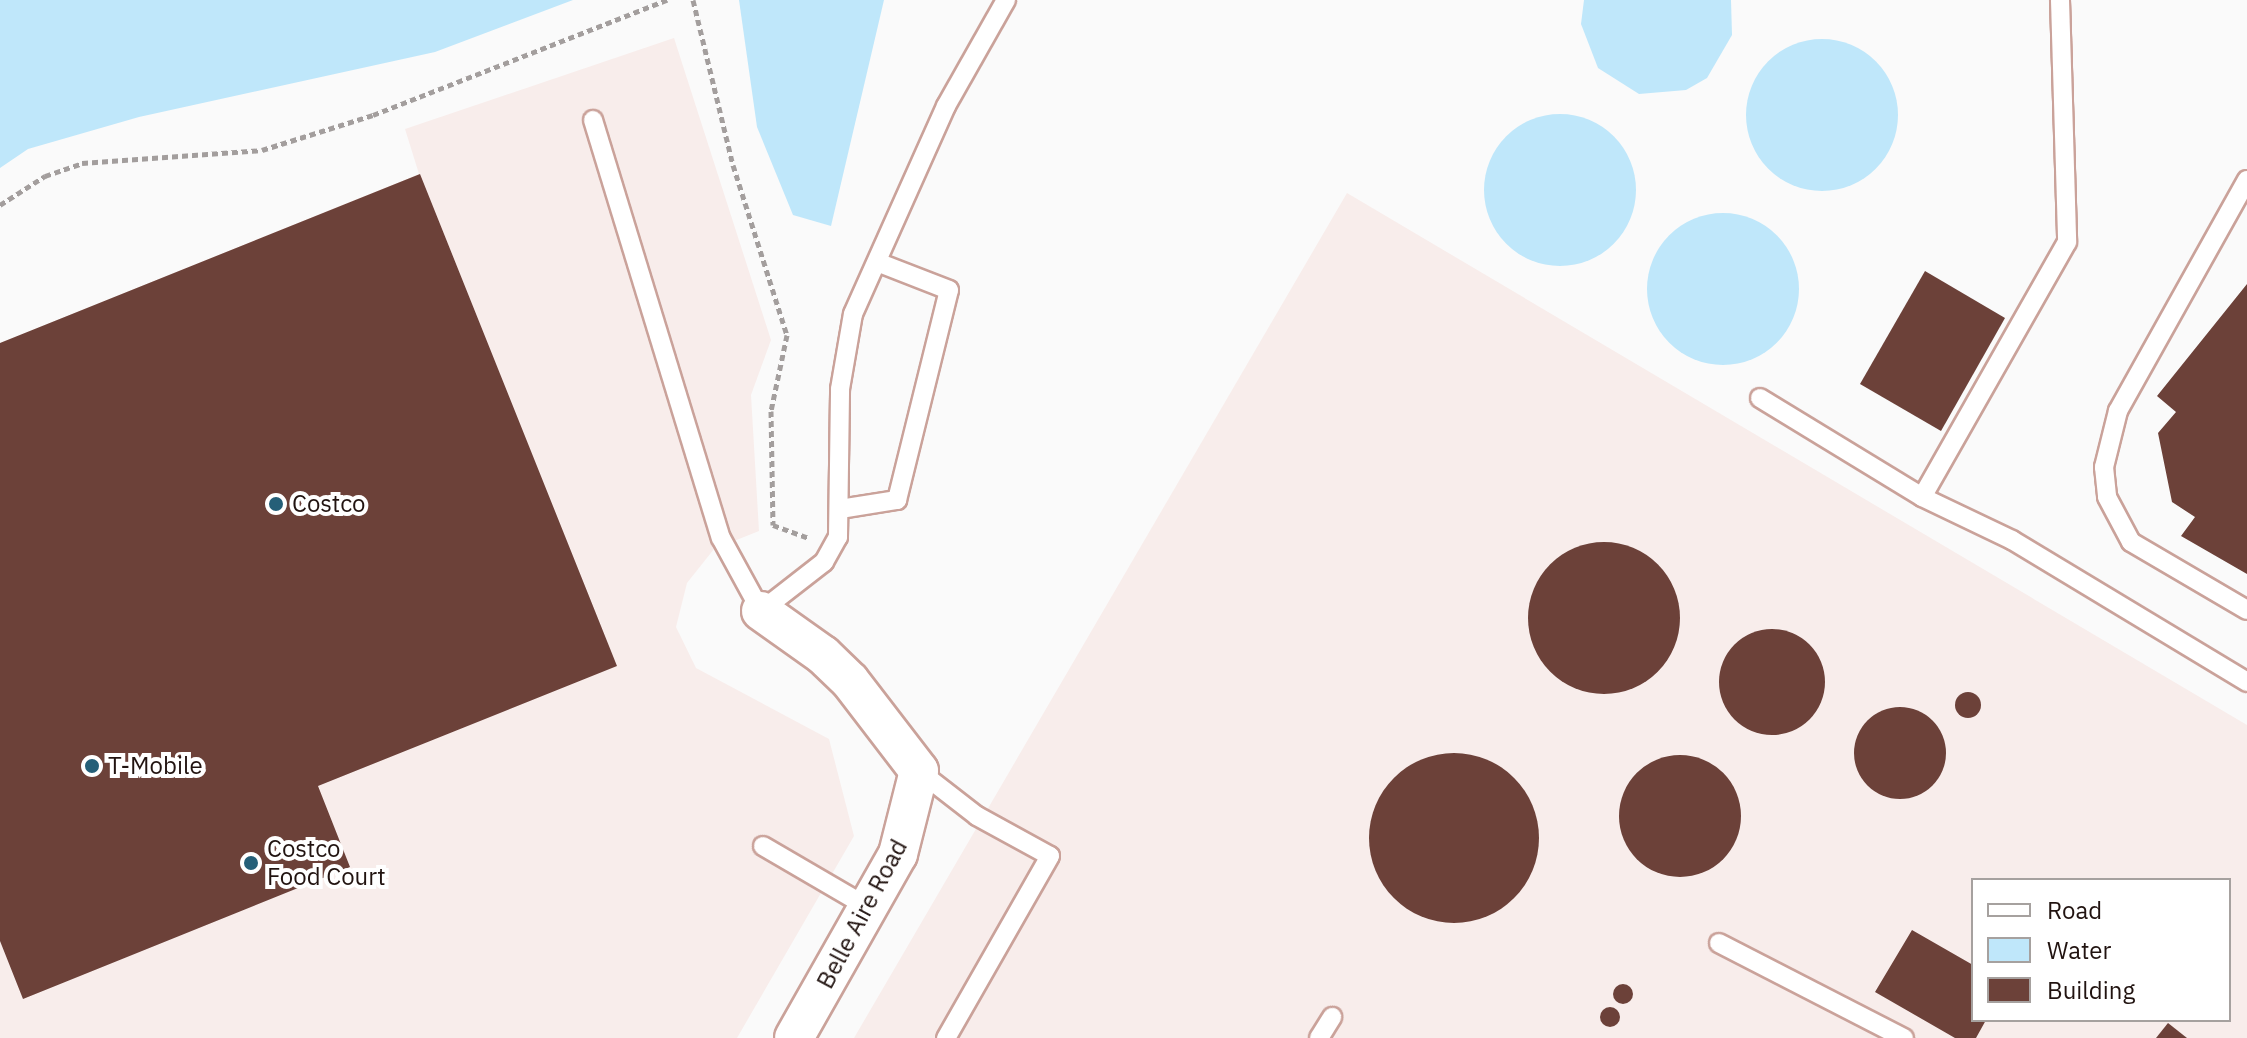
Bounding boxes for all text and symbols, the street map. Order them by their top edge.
place label: Costco [292,490,366,518]
marker: Costco [267,495,285,513]
place label: T-Mobile [108,752,203,780]
marker: T-Mobile [83,757,101,775]
place label: Costco Food Court [267,835,386,891]
street label: Belle Aire Road [811,835,913,993]
marker: Costco Food Court [242,854,260,872]
legend [1971,878,2231,1022]
text: Road [2047,894,2102,926]
text: Water [2047,934,2111,966]
text: Building [2047,974,2135,1006]

